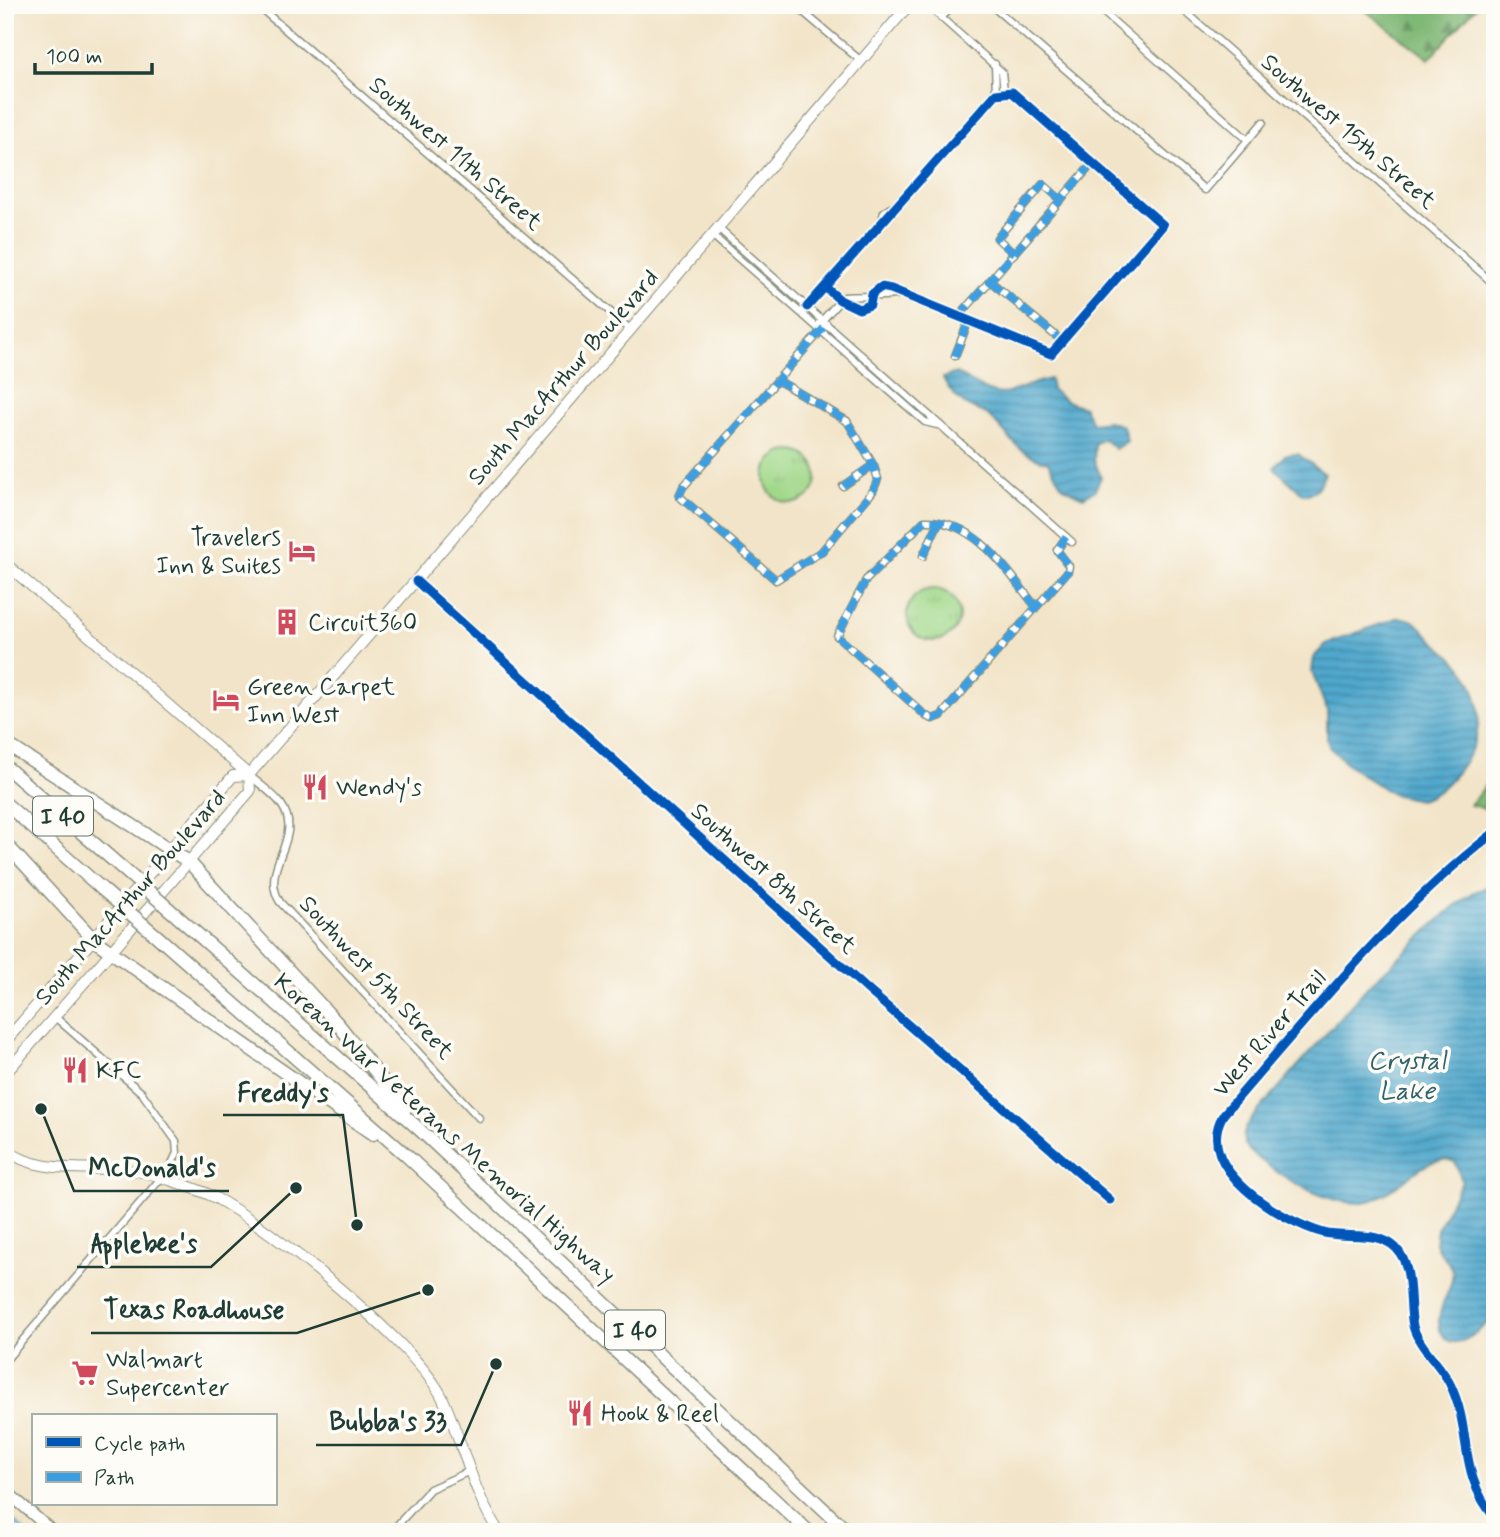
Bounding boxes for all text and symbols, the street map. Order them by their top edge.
scale bar [35,32,152,76]
text: 100 m [46,43,102,71]
street label: Southwest 15th Street [1254,47,1442,217]
street label: Southwest 11th Street [362,70,548,238]
street label: South MacArthur Boulevard [462,263,667,493]
place label: Travelers Inn & Suites [156,523,281,582]
hotel icon: Travelers Inn & Suites [287,536,317,566]
building icon: Circuit360 [272,607,302,637]
place label: Circuit360 [308,608,417,639]
place label: Green Carpet Inn West [247,672,395,731]
hotel icon: Green Carpet Inn West [211,685,241,715]
restaurant icon: Wendy's [300,772,330,802]
place label: Wendy's [336,773,422,804]
street label: South MacArthur Boulevard [29,783,234,1013]
road number: I 40 [33,796,93,836]
street label: Southwest 8th Street [684,796,862,962]
street label: Southwest 5th Street [292,889,460,1067]
street label: West River Trail [1206,964,1334,1104]
street label: Korean War Veterans Memorial Highway [267,967,621,1291]
water label: Crystal Lake [1368,1045,1448,1109]
restaurant icon: KFC [60,1055,90,1085]
place label: KFC [96,1056,141,1087]
callout: Freddy's [223,1068,343,1115]
text: Freddy's [237,1077,329,1111]
callout: McDonald's [74,1144,229,1191]
text: McDonald's [88,1152,216,1186]
callout: Applebee's [77,1220,211,1267]
text: Applebee's [91,1228,198,1265]
callout: Texas Roadhouse [91,1286,297,1333]
text: Texas Roadhouse [104,1294,284,1328]
road number: I 40 [605,1310,665,1350]
place label: Walmart Supercenter [106,1345,230,1404]
supermarket icon: Walmart Supercenter [70,1358,100,1388]
callout: Bubba's 33 [316,1398,461,1445]
restaurant icon: Hook & Reel [565,1398,595,1428]
place label: Hook & Reel [601,1399,719,1430]
text: Bubba's 33 [329,1406,447,1440]
legend [32,1414,276,1506]
text: Cycle path [94,1430,185,1458]
text: Path [94,1464,134,1492]

